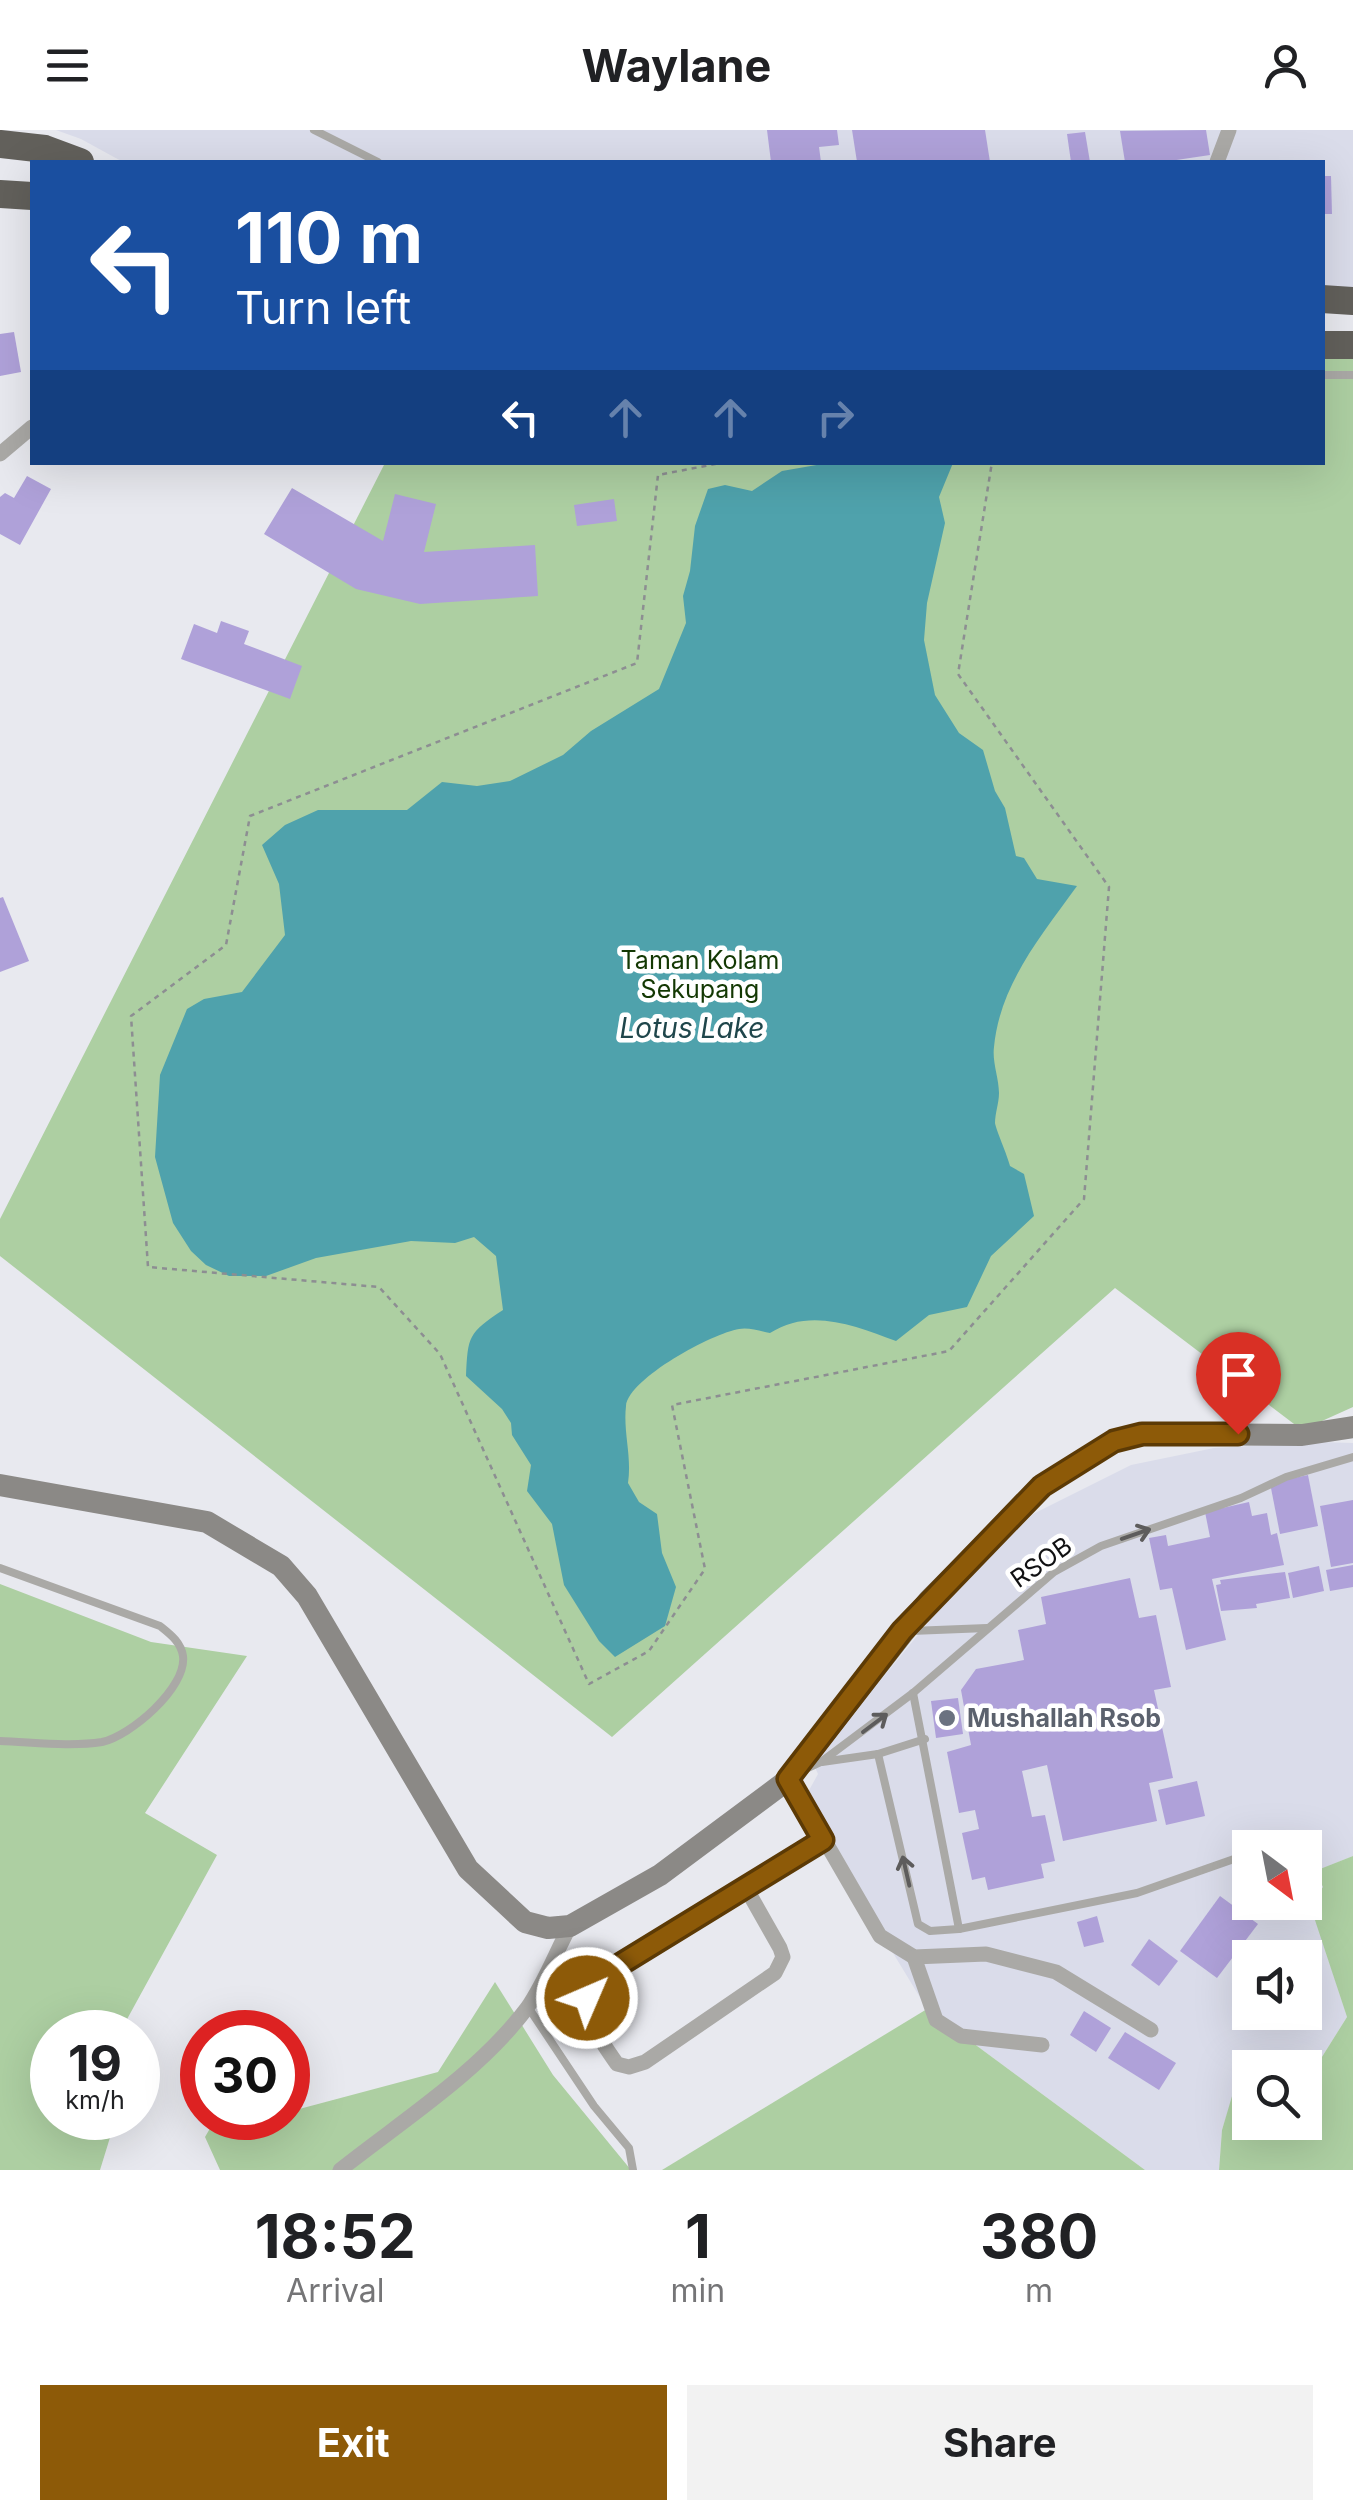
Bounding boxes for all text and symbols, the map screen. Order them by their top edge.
icon: menu [40,38,95,93]
text: Waylane [582,38,771,93]
icon: person [1258,38,1313,93]
text: 110 m [235,195,423,280]
icon: left [70,200,200,330]
text: Turn left [235,280,411,335]
icon: left [493,390,548,445]
icon: ahead [598,390,653,445]
icon: ahead [703,390,758,445]
icon: right [808,390,863,445]
park label: Taman Kolam Sekupang [621,945,779,1004]
water label: Lotus Lake [620,1011,764,1045]
pin [1196,1332,1281,1435]
icon: arrive [1211,1347,1266,1402]
one-way arrow [1119,1524,1150,1542]
street label: RSOB [1005,1530,1077,1594]
place label: Mushallah Rsob [967,1703,1161,1733]
marker: Mushallah Rsob [936,1707,958,1729]
one-way arrow [861,1712,888,1733]
north arrow [1232,1830,1322,1920]
map controls [1232,1830,1322,2140]
one-way arrow [896,1856,914,1888]
button: sound [1232,1940,1322,2030]
position arrow [535,1946,639,2050]
speed limit sign: 30 [180,2010,310,2140]
text: 19 [68,2033,122,2093]
button: search [1232,2050,1322,2140]
text: km/h [65,2085,125,2115]
text: 18:52 [255,2200,416,2272]
text: 1 [685,2200,711,2272]
text: 380 [980,2200,1098,2272]
text: Arrival [286,2271,385,2310]
text: min [671,2271,725,2310]
text: m [1025,2271,1053,2310]
button: Exit [40,2385,667,2500]
button: Share [687,2385,1313,2500]

